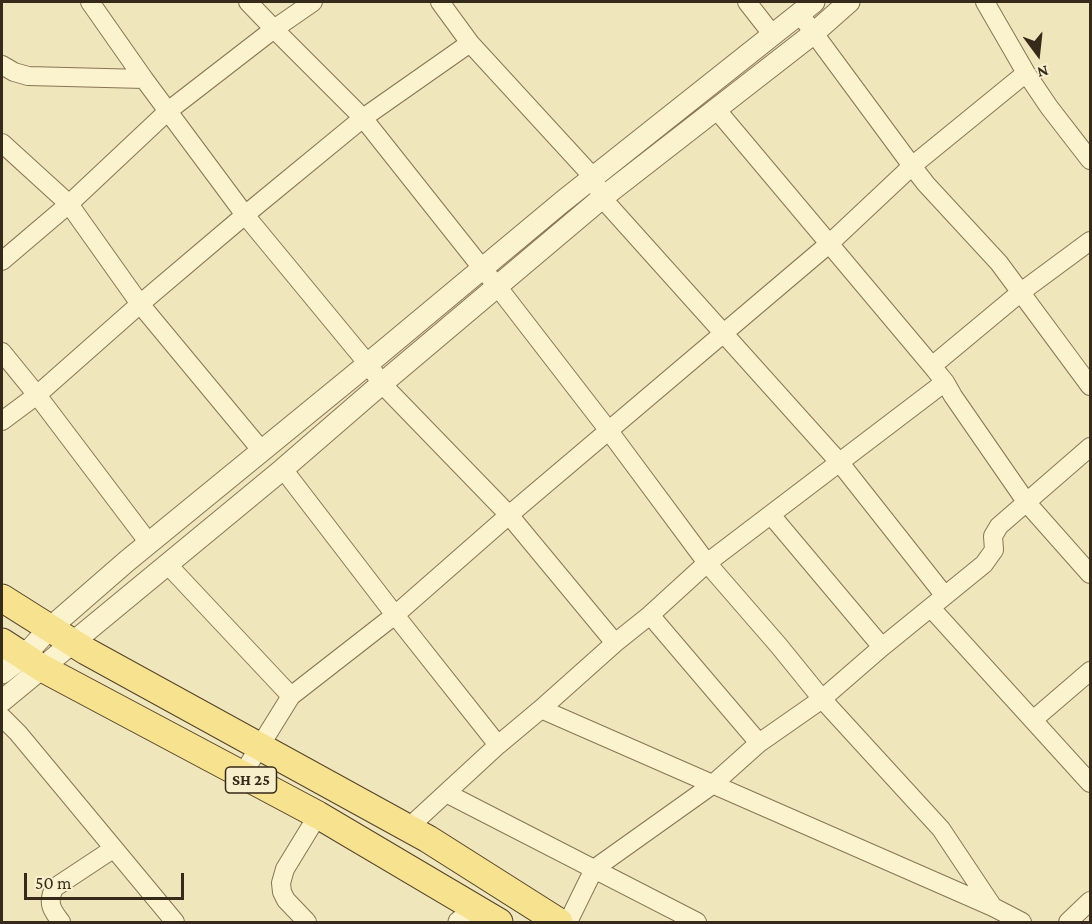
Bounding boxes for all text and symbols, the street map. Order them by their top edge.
north arrow [1008,24,1068,84]
text: N [1035,62,1050,81]
road number: SH 25 [226,767,276,793]
scale bar [27,861,188,899]
text: 50 m [35,873,72,893]

